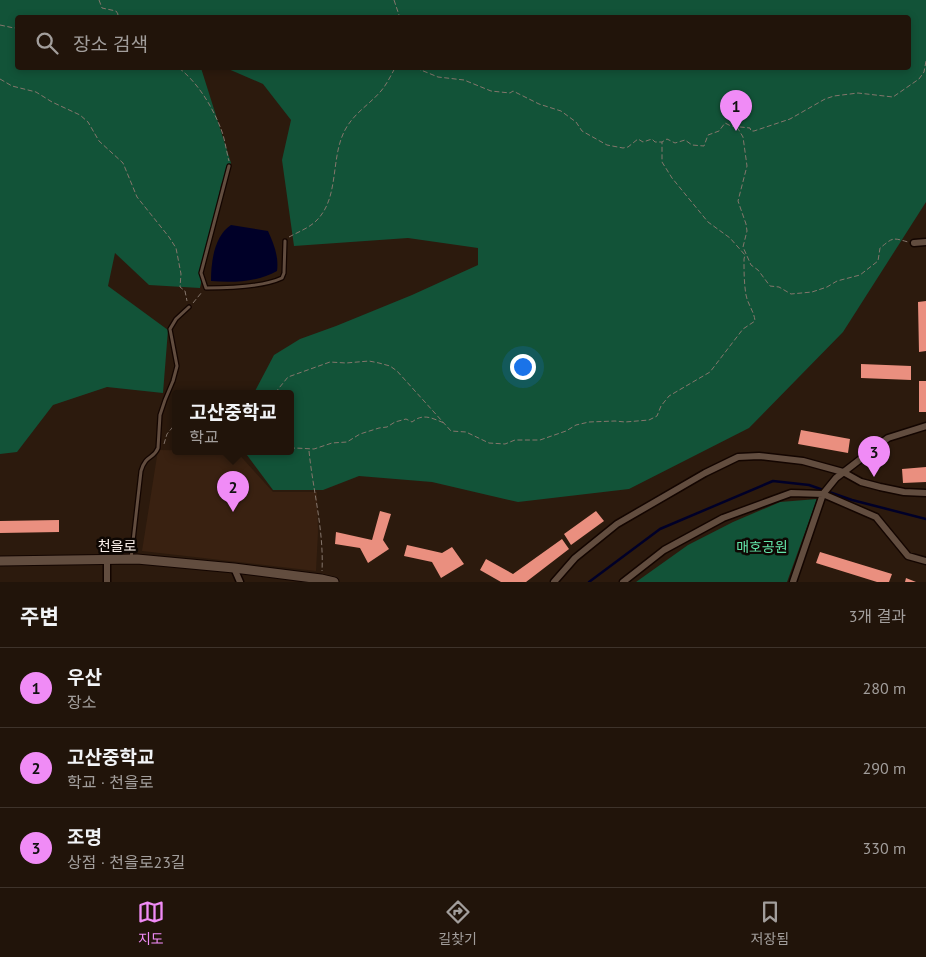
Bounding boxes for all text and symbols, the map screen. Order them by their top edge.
search box [15,15,911,70]
icon: search [33,29,61,57]
text: 장소 검색 [73,32,148,56]
pin: 1 [720,90,752,131]
your location [510,354,536,380]
popup [172,390,294,455]
text: 고산중학교 [189,400,277,424]
text: 학교 [189,427,219,447]
pin: 3 [858,436,890,477]
pin: 2 [217,471,249,512]
street label: 천을로 [98,537,136,555]
park label: 매호공원 [736,538,788,556]
text: 주변 [20,603,59,630]
text: 3개 결과 [849,606,906,626]
text: 우산 [67,665,102,689]
text: 1 [31,678,41,698]
text: 280 m [863,678,906,698]
text: 장소 [67,692,96,712]
text: 고산중학교 [67,745,154,769]
text: 2 [31,758,41,778]
text: 290 m [863,758,906,778]
text: 학교 · 천을로 [67,772,153,792]
text: 조명 [67,825,102,849]
text: 3 [31,838,41,858]
text: 330 m [863,838,906,858]
text: 상점 · 천을로23길 [67,852,186,872]
tab: 지도 [137,898,165,948]
tab: 길찾기 [438,898,477,948]
tab: 저장됨 [751,898,789,948]

